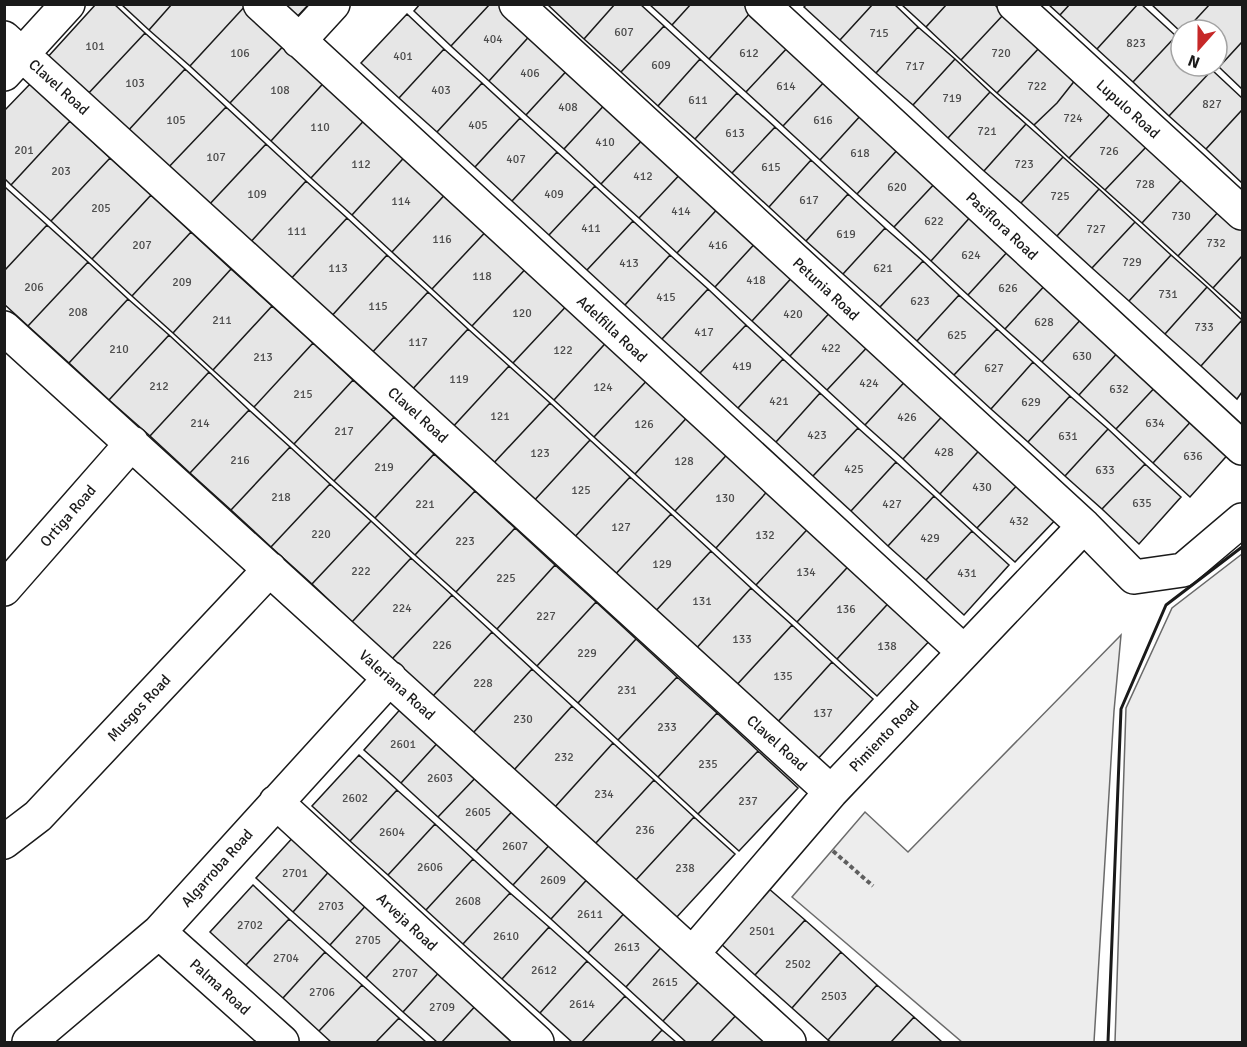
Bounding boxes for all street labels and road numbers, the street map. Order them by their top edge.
street label: Clavel Road [25,55,93,119]
street label: Lupulo Road [1093,76,1164,142]
street label: Pasiflora Road [962,188,1042,264]
street label: Petunia Road [789,254,863,324]
street label: Adelfilla Road [573,292,651,366]
street label: Clavel Road [384,383,452,447]
street label: Ortiga Road [36,481,100,551]
street label: Valeriana Road [355,646,439,724]
street label: Musgos Road [104,671,174,745]
street label: Pimiento Road [845,696,923,776]
street label: Clavel Road [743,711,811,775]
street label: Algarroba Road [177,825,257,911]
street label: Arveja Road [373,889,441,955]
street label: Palma Road [186,955,254,1019]

